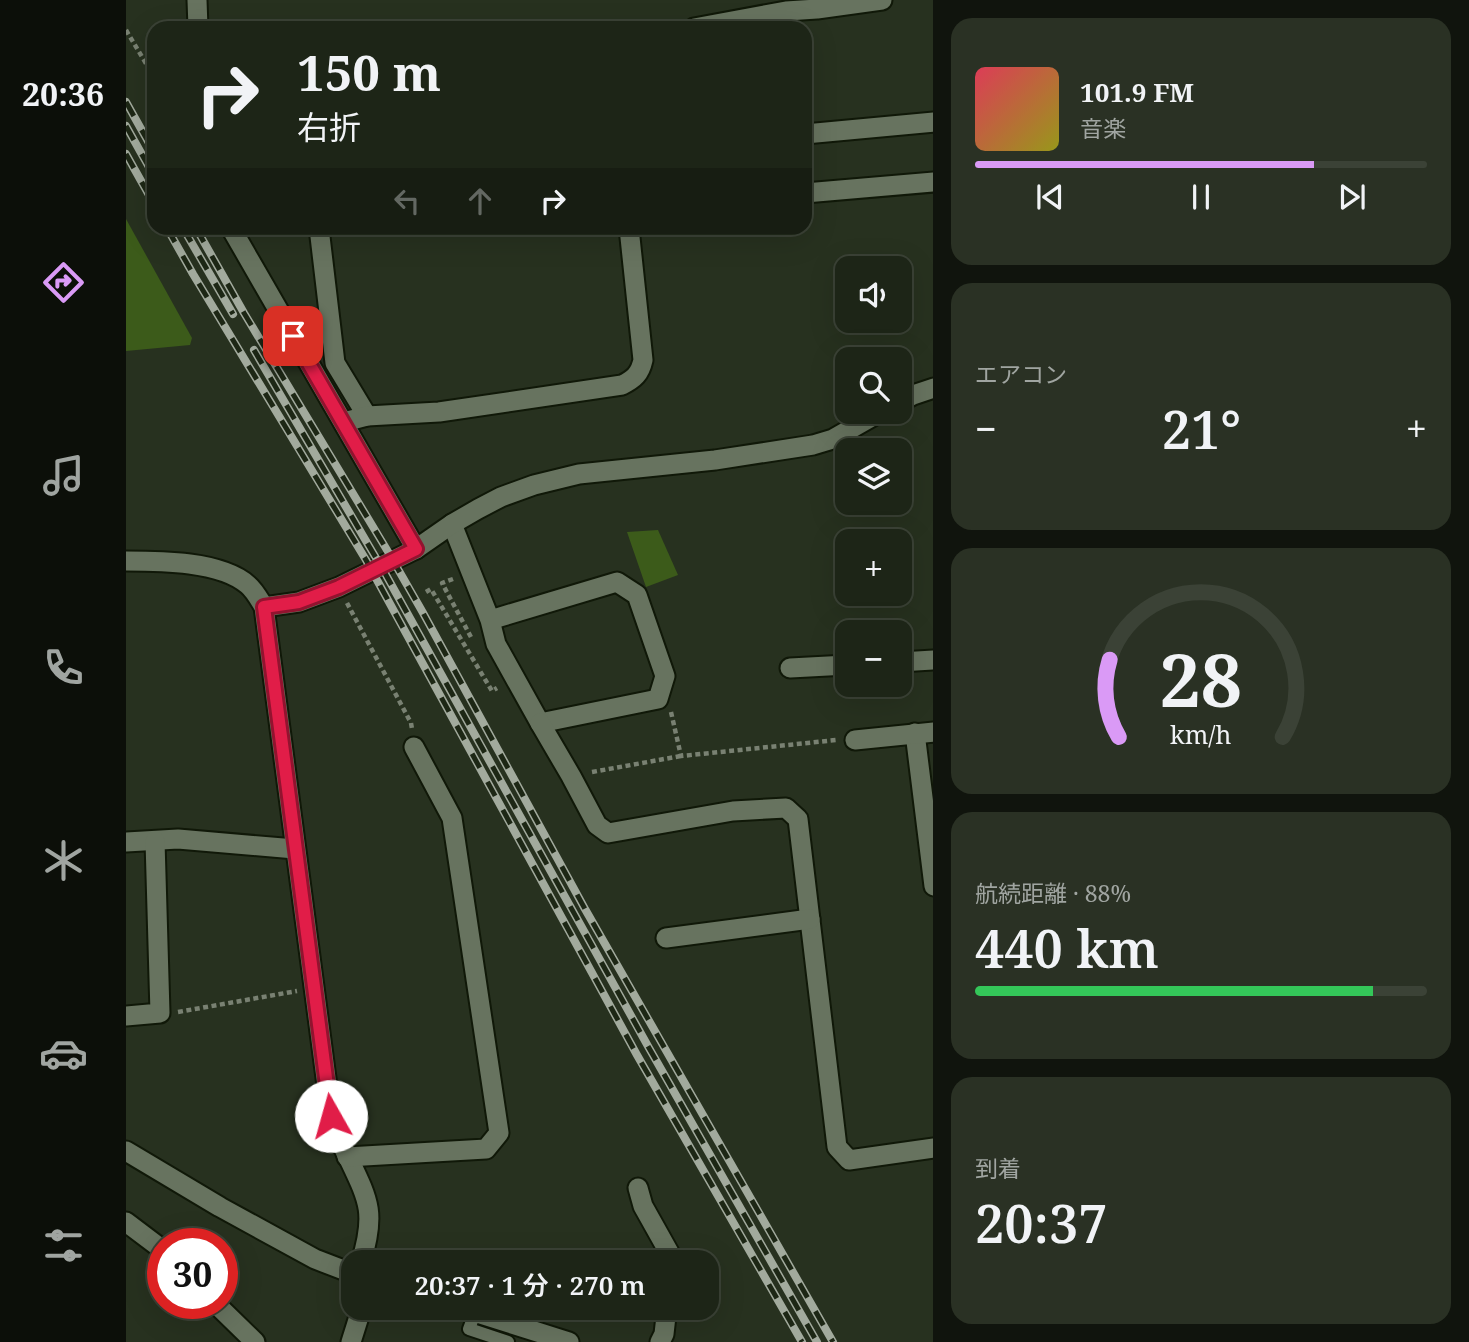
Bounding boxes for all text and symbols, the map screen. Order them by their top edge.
text: 150 m [297,39,441,105]
icon: right [182,49,273,140]
text: 20:36 [22,72,104,115]
text: 101.9 FM [1080,74,1194,110]
text: 右折 [297,105,361,148]
text: 音楽 [1080,112,1126,144]
icon: previous [1031,178,1069,216]
icon: pause [1182,178,1220,216]
icon: next [1333,178,1371,216]
icon: left [388,182,426,220]
icon: ahead [461,182,499,220]
icon: right [534,182,572,220]
map controls [835,256,912,697]
button: sound [835,256,912,333]
icon: directions [39,258,88,307]
pin [263,306,323,366]
icon: arrive [274,317,312,355]
button: search [835,347,912,424]
text: エアコン [975,358,1067,390]
text: 21° [1162,393,1241,464]
text: − [975,402,997,454]
text: + [1406,402,1427,454]
button: layers [835,438,912,515]
icon: music [39,451,88,500]
button: + [835,529,912,606]
button: − [835,620,912,697]
text: 28 [1160,629,1242,728]
icon: phone [39,643,88,692]
text: km/h [1170,717,1232,751]
icon: climate [39,836,88,885]
text: 航続距離 · 88% [975,877,1131,909]
text: 440 km [975,912,1159,983]
icon: car [39,1029,88,1078]
position arrow [294,1079,368,1153]
text: 到着 [975,1152,1021,1184]
text: 20:37 [975,1187,1108,1258]
icon: filters [39,1221,88,1270]
speed limit sign: 30 [147,1228,238,1319]
text: 20:37 · 1 分 · 270 m [414,1267,646,1303]

